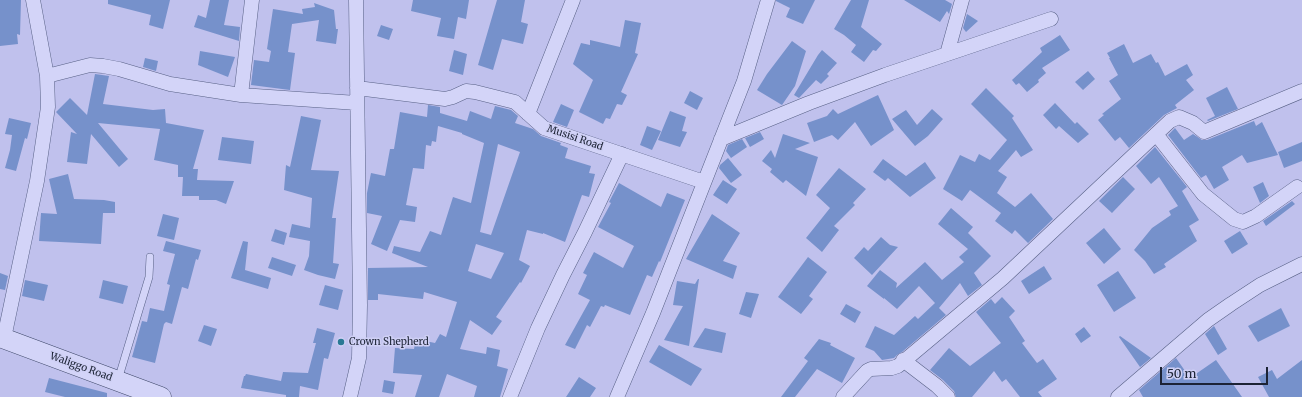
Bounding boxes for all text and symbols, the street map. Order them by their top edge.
street label: Musisi Road [545,123,605,153]
place label: Crown Shepherd [349,336,429,348]
marker: Crown Shepherd [336,337,346,347]
street label: Waliggo Road [48,350,114,384]
scale bar [1162,359,1270,385]
text: 50 m [1167,366,1196,381]

